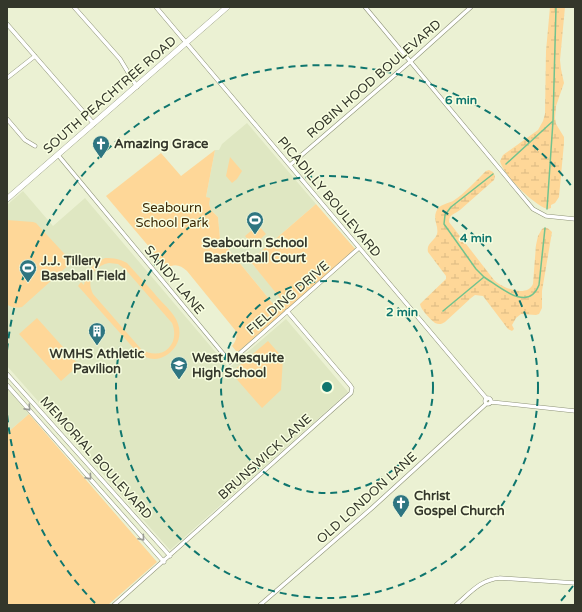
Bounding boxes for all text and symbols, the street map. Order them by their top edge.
street label: ROBIN HOOD BOULEVARD [304,16,445,142]
street label: SOUTH PEACHTREE ROAD [40,33,180,157]
text: 6 min [445,93,477,107]
street label: PICADILLY BOULEVARD [274,133,384,261]
church icon: Amazing Grace [91,134,111,159]
place label: Amazing Grace [114,136,209,152]
park label: Seabourn School Park [135,200,209,231]
sports icon: Seabourn School Basketball Court [245,210,265,235]
text: 4 min [460,231,492,245]
place label: Seabourn School Basketball Court [203,235,307,266]
street label: SANDY LANE [141,242,207,318]
place label: J.J. Tillery Baseball Field [40,253,126,284]
sports icon: J.J. Tillery Baseball Field [18,258,38,283]
street label: FIELDING DRIVE [243,258,333,338]
text: 2 min [386,305,418,319]
building icon: WMHS Athletic Pavilion [87,321,107,346]
place label: WMHS Athletic Pavilion [50,346,145,377]
place label: West Mesquite High School [192,350,285,381]
school or university icon: West Mesquite High School [169,355,189,380]
centre of rings [320,380,334,394]
street label: MEMORIAL BOULEVARD [37,393,156,523]
one-way arrow [23,404,30,411]
street label: BRUNSWICK LANE [215,411,315,503]
street label: OLD LONDON LANE [314,449,420,547]
one-way arrow [84,472,92,480]
place label: Christ Gospel Church [414,488,505,519]
church icon: Christ Gospel Church [391,493,411,518]
one-way arrow [138,533,145,540]

